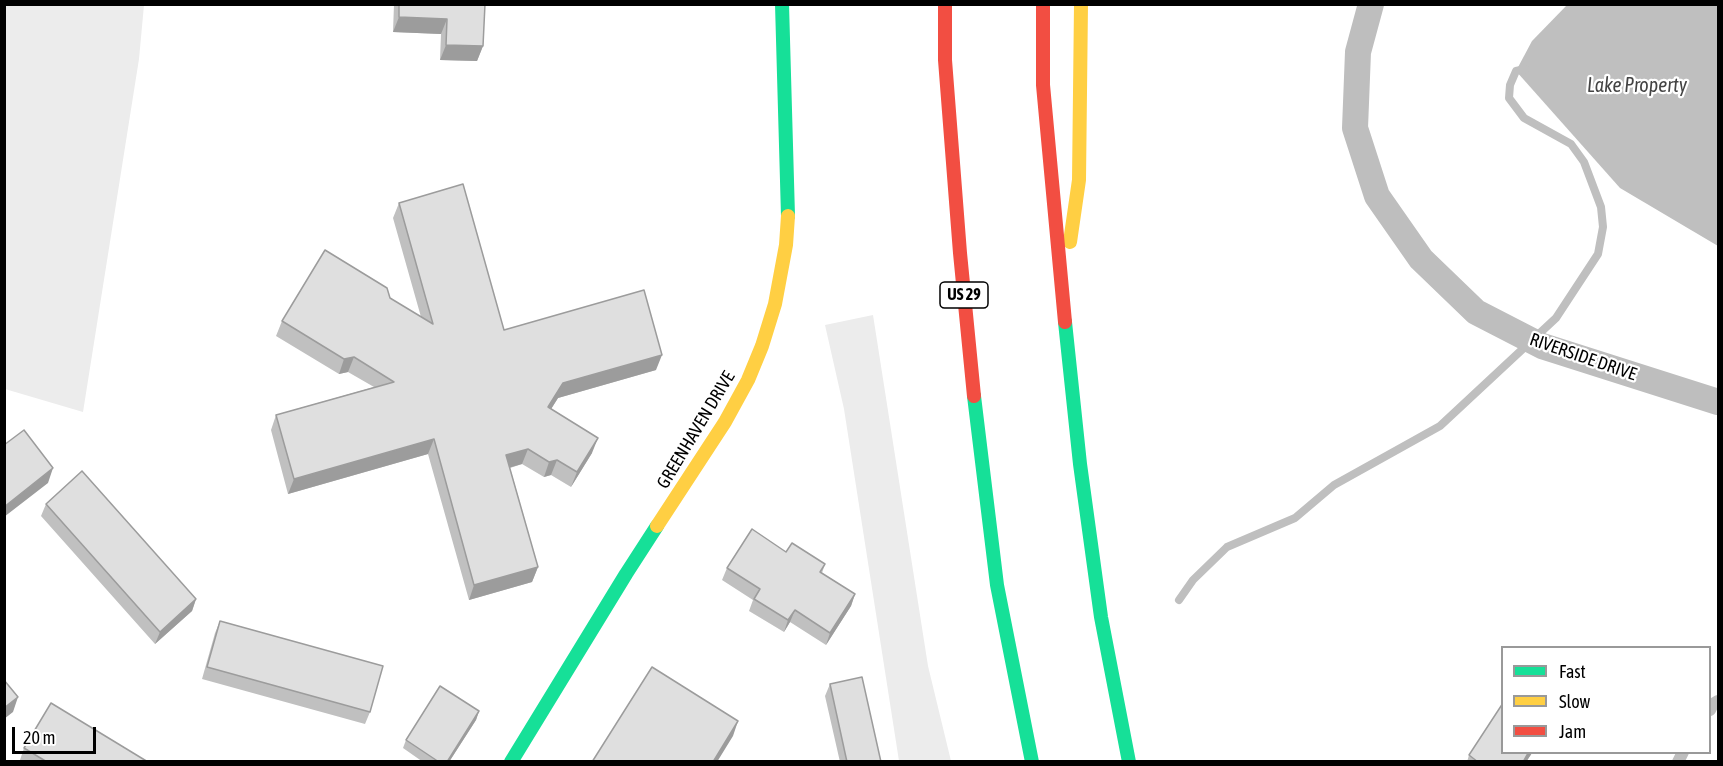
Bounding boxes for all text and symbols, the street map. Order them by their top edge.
water label: Lake Property [1587,74,1687,98]
road number: US 29 [940,282,988,308]
street label: RIVERSIDE DRIVE [1527,329,1639,385]
street label: GREENHAVEN DRIVE [652,367,740,493]
legend [1501,646,1711,754]
text: Fast [1559,661,1586,682]
text: Slow [1559,691,1590,712]
scale bar [15,715,99,753]
text: Jam [1559,721,1586,742]
text: 20 m [23,727,55,748]

